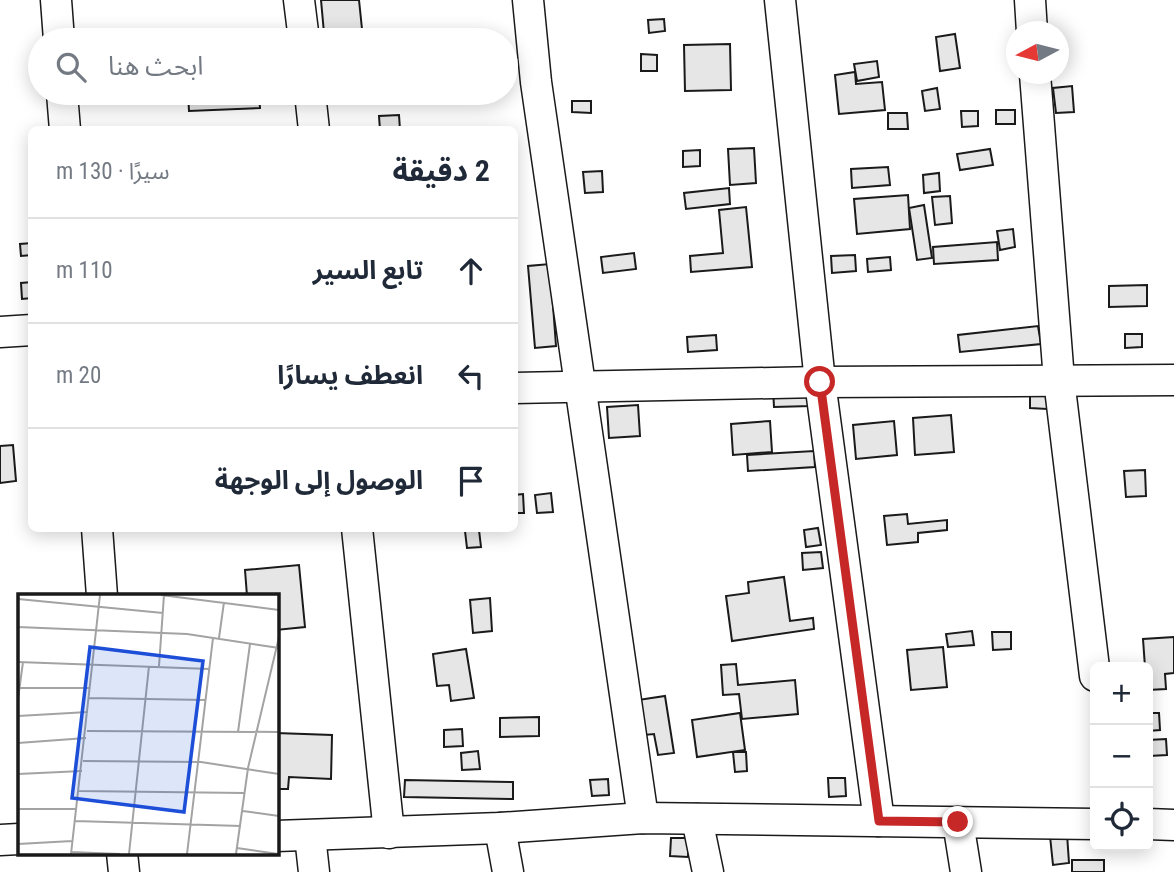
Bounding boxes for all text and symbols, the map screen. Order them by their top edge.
north arrow [1006,21,1069,84]
search box [28,28,518,105]
icon: search [52,48,90,86]
text: ابحث هنا [108,51,204,81]
text: 2 دقيقة [392,153,490,188]
text: سيرًا · 130 m [56,158,169,185]
icon: ahead [452,252,490,290]
text: تابع السير [313,255,423,285]
text: 110 m [56,257,113,284]
icon: left [452,357,490,395]
text: انعطف يسارًا [277,360,423,390]
text: 20 m [56,362,101,389]
route start [804,366,835,397]
icon: arrive [452,462,490,500]
text: الوصول إلى الوجهة [215,465,423,495]
inset map [18,594,278,854]
map controls [1090,662,1153,851]
button: + [1090,662,1153,725]
button: − [1090,725,1153,788]
button: locate [1090,788,1153,851]
route end [942,806,973,837]

